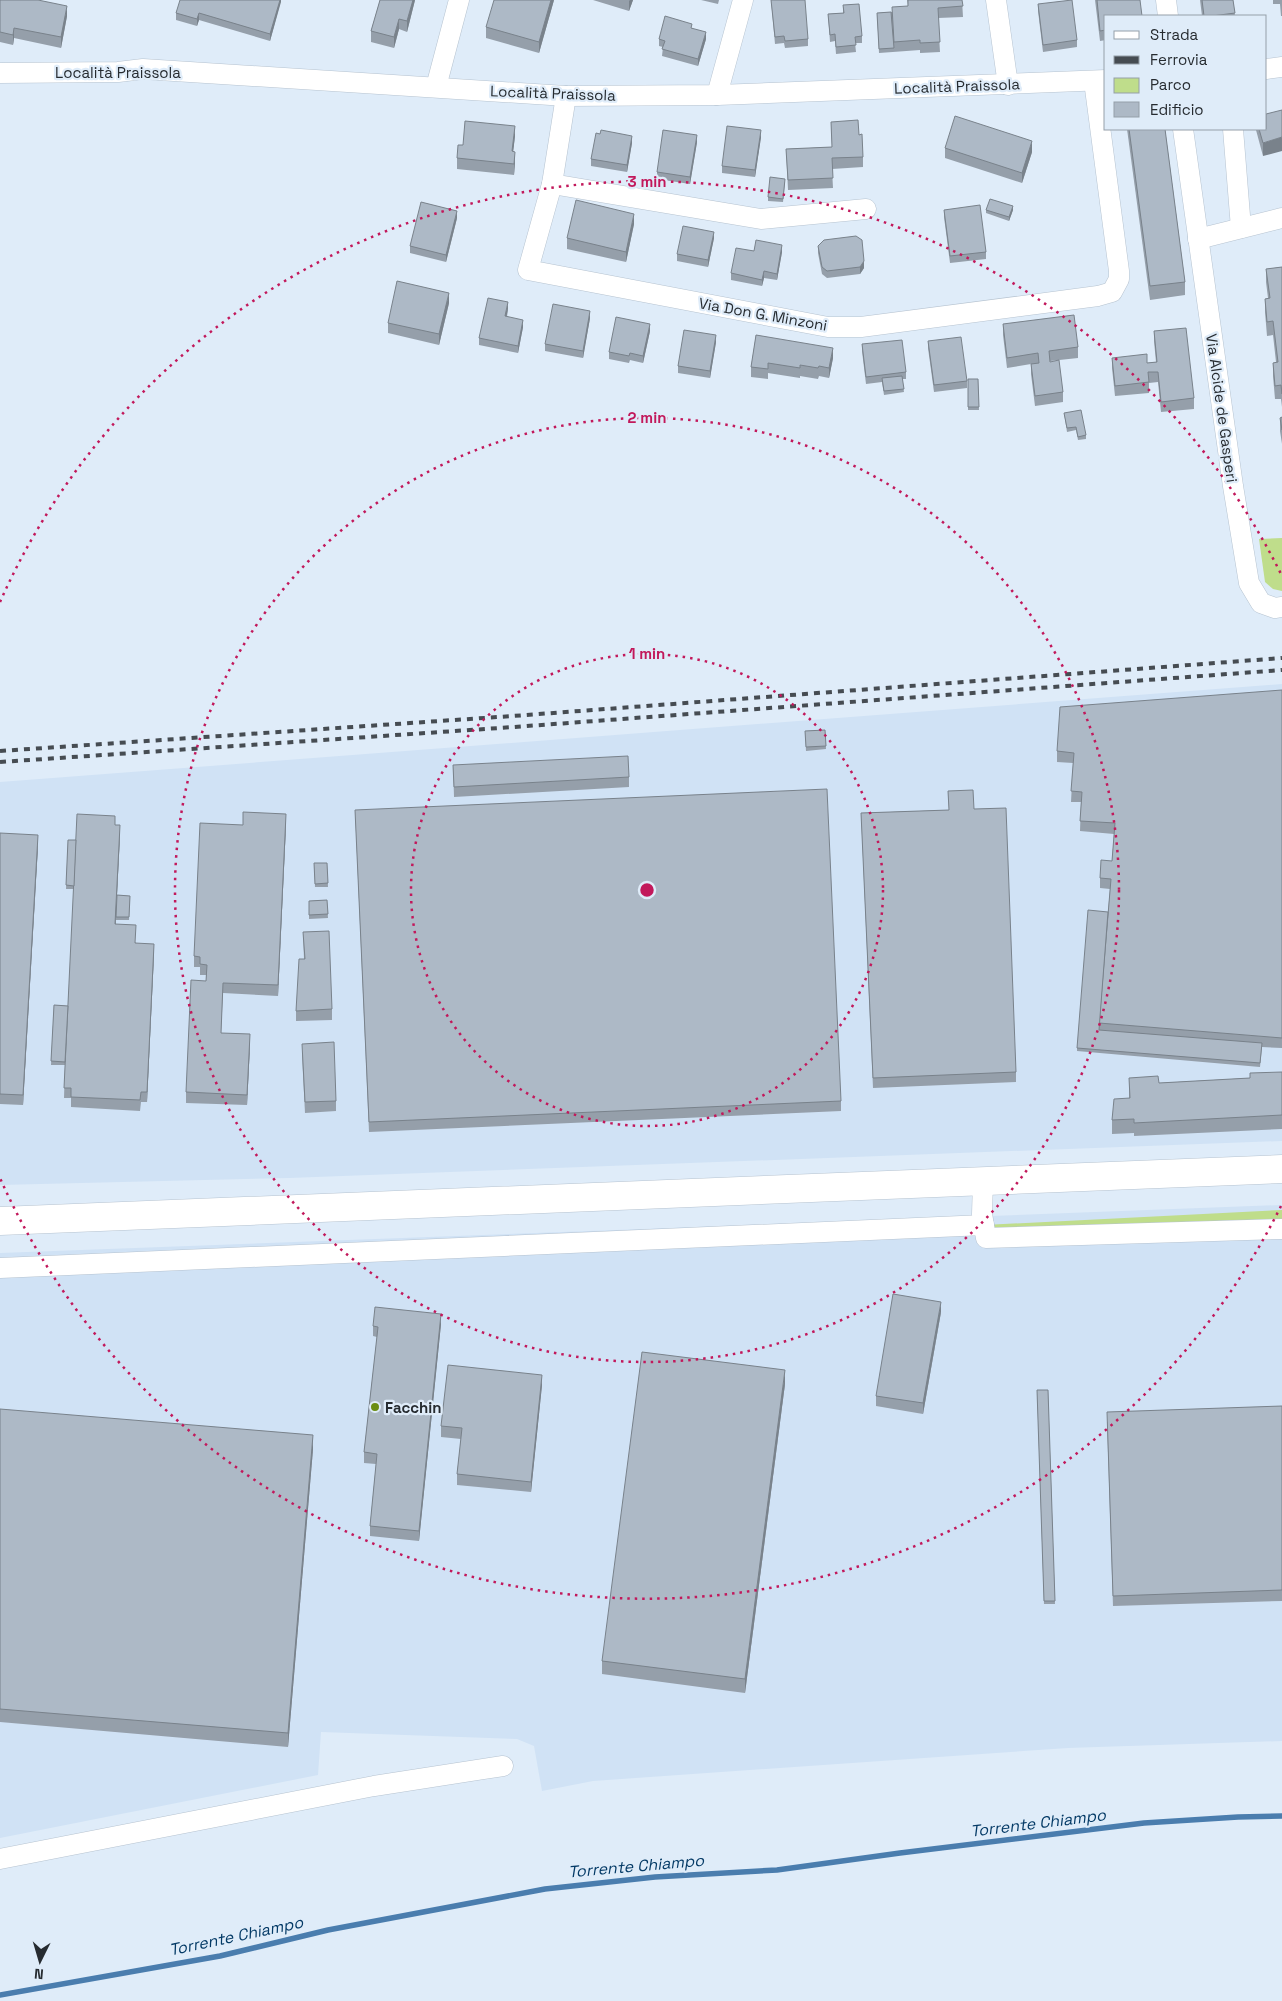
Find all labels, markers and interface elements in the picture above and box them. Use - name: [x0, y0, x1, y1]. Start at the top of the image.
- legend: [1104, 15, 1267, 130]
- text: Strada: [1150, 25, 1199, 44]
- text: Ferrovia: [1150, 50, 1208, 69]
- street label: Località Praissola: [55, 63, 181, 82]
- street label: Località Praissola: [894, 74, 1021, 98]
- text: Parco: [1150, 75, 1191, 94]
- street label: Località Praissola: [490, 81, 617, 105]
- text: Edificio: [1150, 100, 1204, 119]
- text: 3 min: [628, 172, 666, 191]
- street label: Via Don G. Minzoni: [697, 293, 829, 335]
- street label: Via Alcide de Gasperi: [1202, 332, 1242, 484]
- text: 2 min: [628, 408, 666, 427]
- text: 1 min: [629, 644, 665, 663]
- centre of rings: [638, 881, 656, 899]
- place label: Facchin: [385, 1398, 441, 1417]
- marker: Facchin: [369, 1401, 381, 1413]
- water label: Torrente Chiampo: [969, 1804, 1108, 1842]
- water label: Torrente Chiampo: [567, 1850, 706, 1882]
- water label: Torrente Chiampo: [167, 1911, 306, 1960]
- north arrow: [15, 1936, 65, 1986]
- text: N: [33, 1965, 44, 1983]

